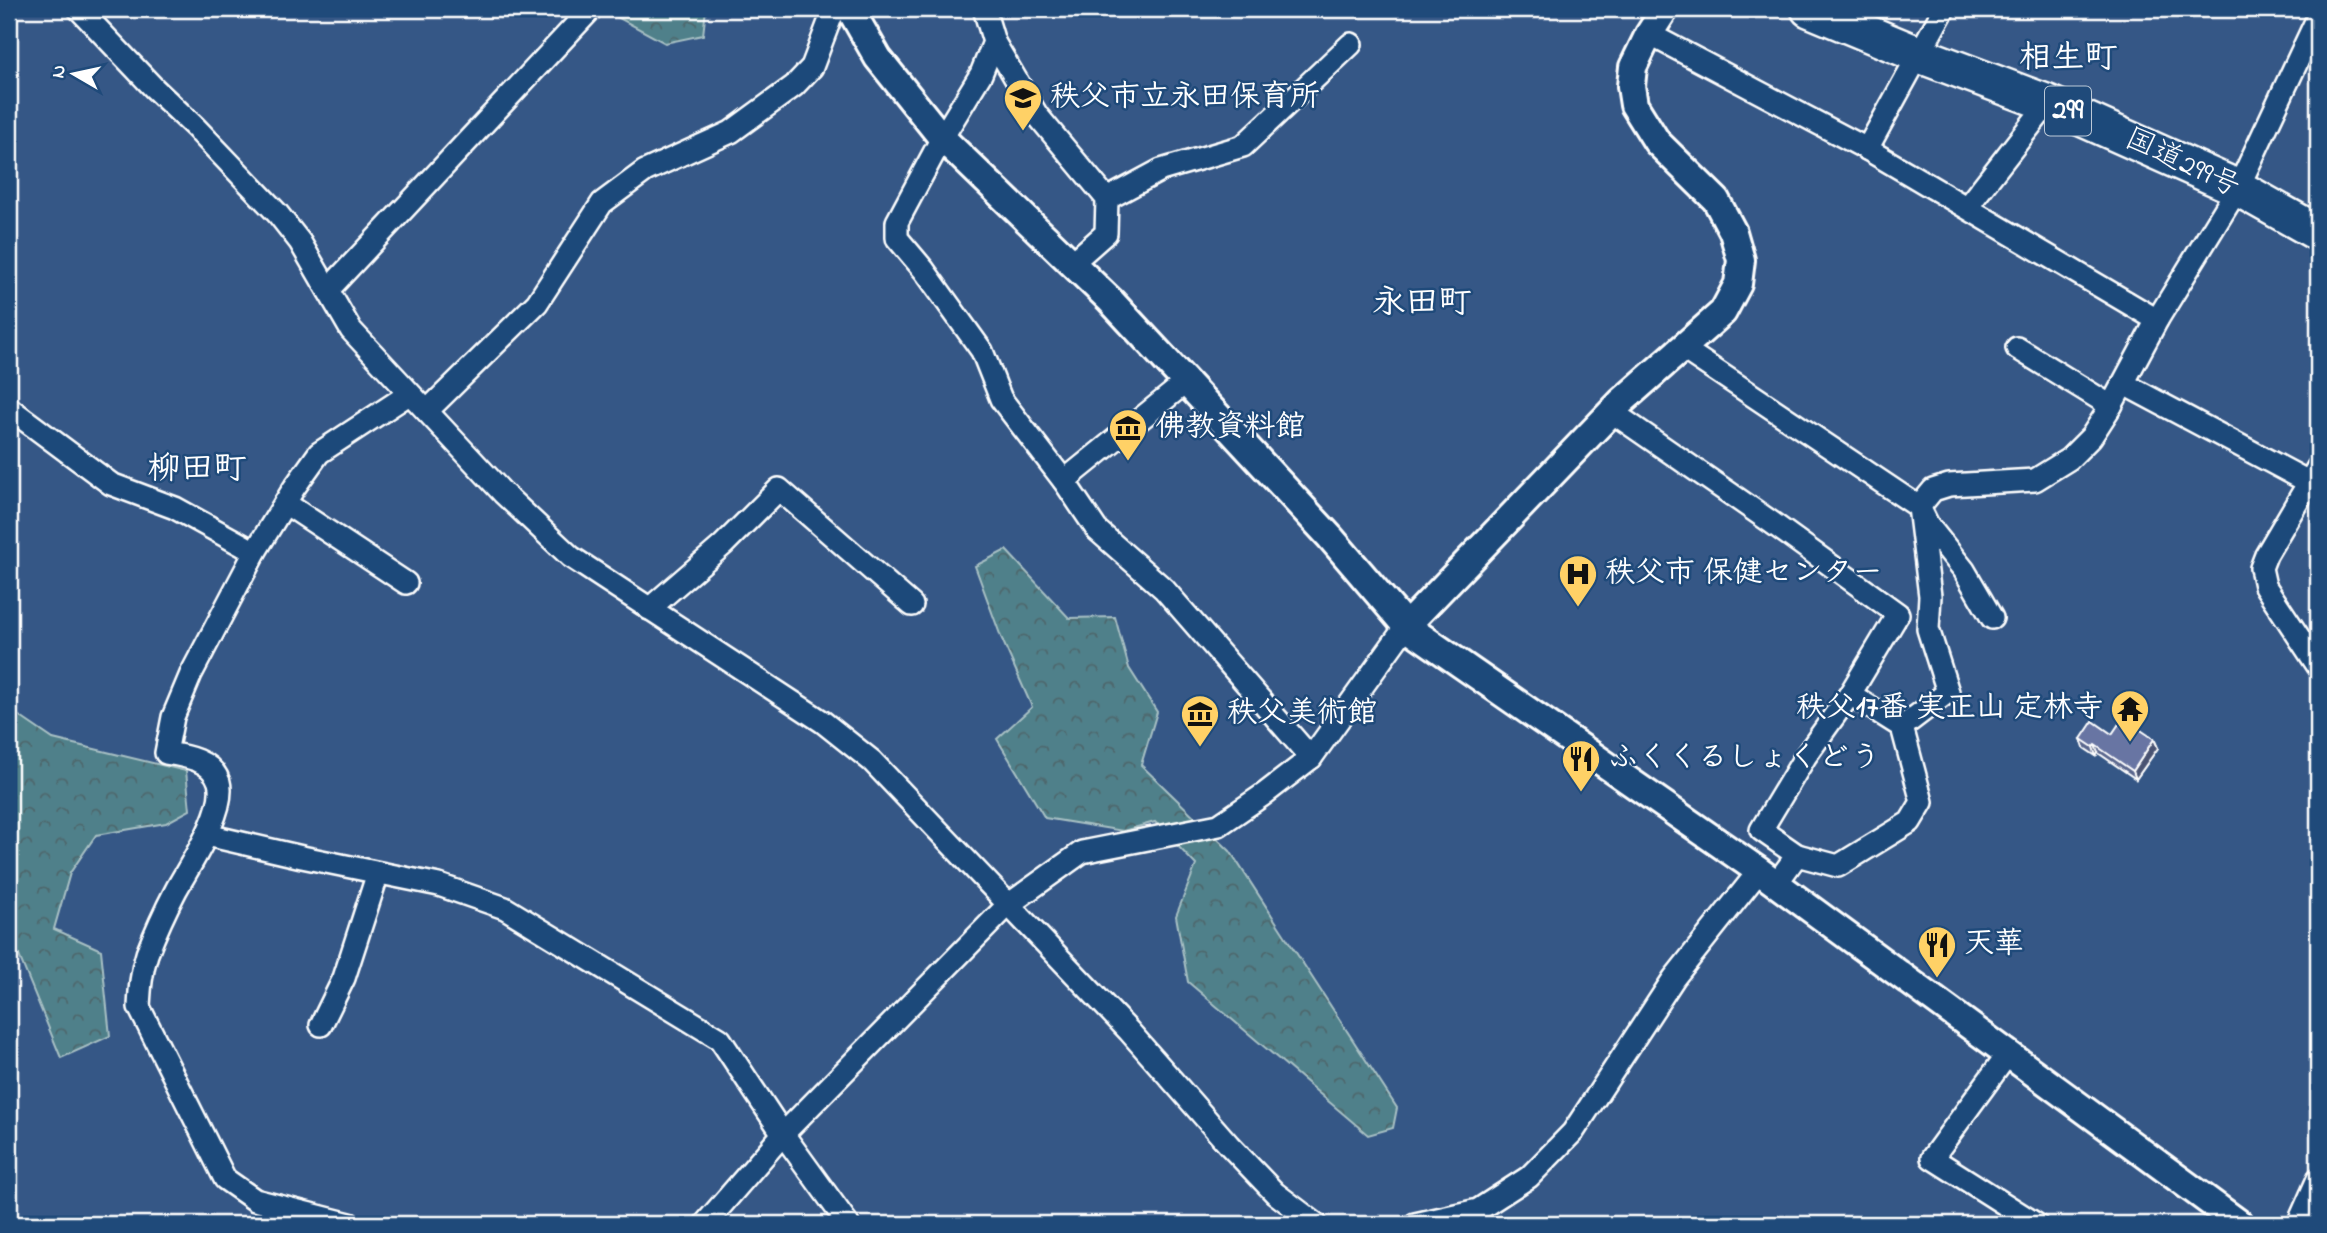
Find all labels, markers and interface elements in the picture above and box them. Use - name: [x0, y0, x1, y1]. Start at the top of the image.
- district label: 相生町: [2019, 35, 2118, 83]
- north arrow: [38, 38, 108, 108]
- text: N: [45, 63, 74, 80]
- place label: 秩父市立永田保育所: [1050, 76, 1320, 120]
- school or university icon: 秩父市立永田保育所: [1002, 77, 1044, 132]
- road number: 299: [2045, 86, 2091, 136]
- street label: 国道299号: [2117, 118, 2247, 210]
- district label: 永田町: [1373, 280, 1472, 328]
- place label: 佛教資料館: [1155, 406, 1305, 450]
- museum icon: 佛教資料館: [1107, 407, 1149, 462]
- district label: 柳田町: [148, 446, 247, 494]
- place label: 秩父市 保健センター: [1605, 552, 1883, 596]
- hospital icon: 秩父市 保健センター: [1557, 553, 1599, 608]
- place label: 秩父17番 実正山 定林寺: [1796, 687, 2103, 731]
- temple icon: 秩父17番 実正山 定林寺: [2109, 688, 2151, 743]
- place label: 秩父美術館: [1227, 692, 1377, 736]
- museum icon: 秩父美術館: [1179, 693, 1221, 748]
- place label: ふくくるしょくどう: [1608, 737, 1880, 781]
- restaurant icon: ふくくるしょくどう: [1560, 738, 1602, 793]
- place label: 天華: [1964, 923, 2024, 967]
- restaurant icon: 天華: [1916, 924, 1958, 979]

